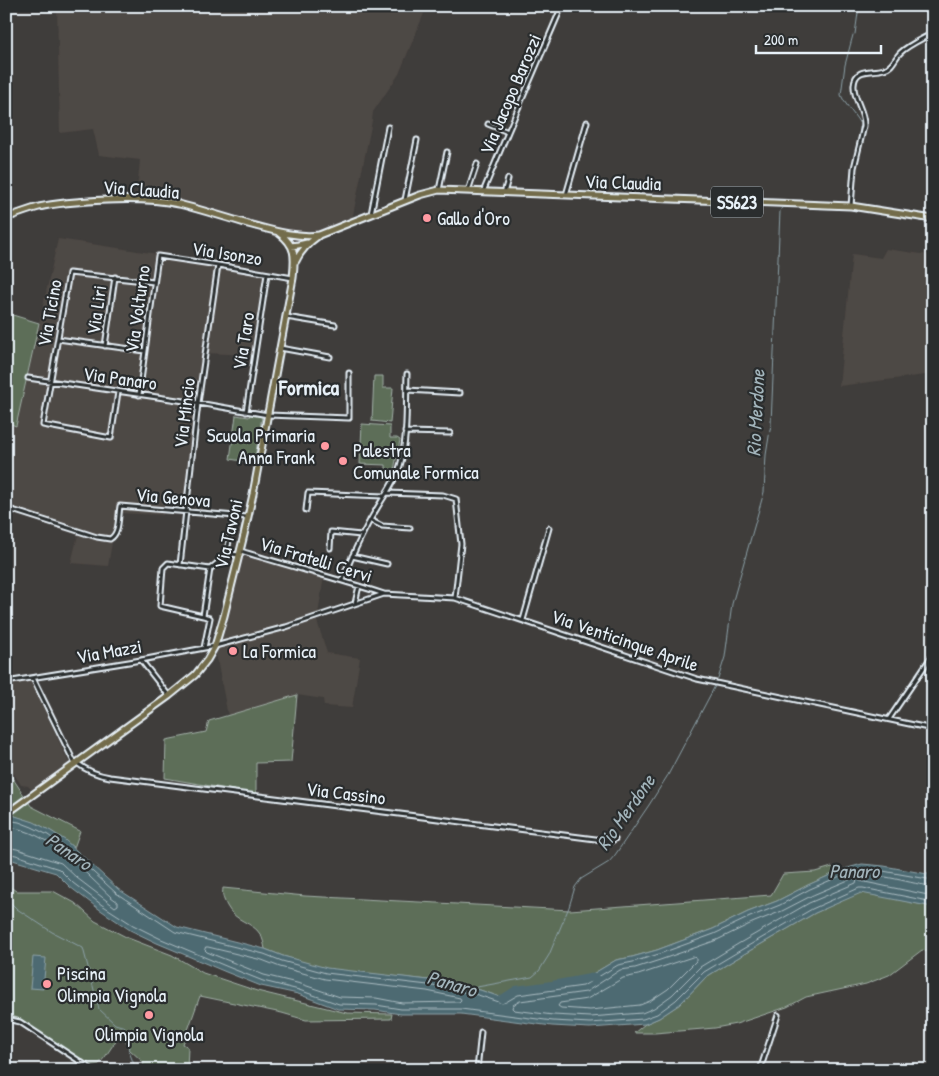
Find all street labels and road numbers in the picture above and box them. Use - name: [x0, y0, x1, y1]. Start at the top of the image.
- street label: Via Jacopo Barozzi: [473, 30, 547, 158]
- street label: Via Claudia: [584, 168, 662, 196]
- street label: Via Claudia: [102, 173, 181, 205]
- road number: SS623: [711, 186, 763, 218]
- street label: Via Isonzo: [190, 235, 264, 271]
- street label: Via Volturno: [118, 263, 156, 354]
- street label: Via Ticino: [30, 277, 68, 349]
- street label: Via Liri: [80, 284, 112, 336]
- street label: Via Taro: [226, 310, 260, 372]
- street label: Via Panaro: [81, 360, 159, 396]
- street label: Via Mincio: [167, 376, 201, 449]
- street label: Via Genova: [135, 481, 212, 513]
- street label: Via Tavoni: [207, 496, 249, 572]
- street label: Via Fratelli Cervi: [256, 530, 376, 588]
- street label: Via Venticinque Aprile: [548, 603, 703, 678]
- street label: Via Mazzi: [74, 632, 144, 670]
- street label: Via Cassino: [305, 775, 387, 811]

